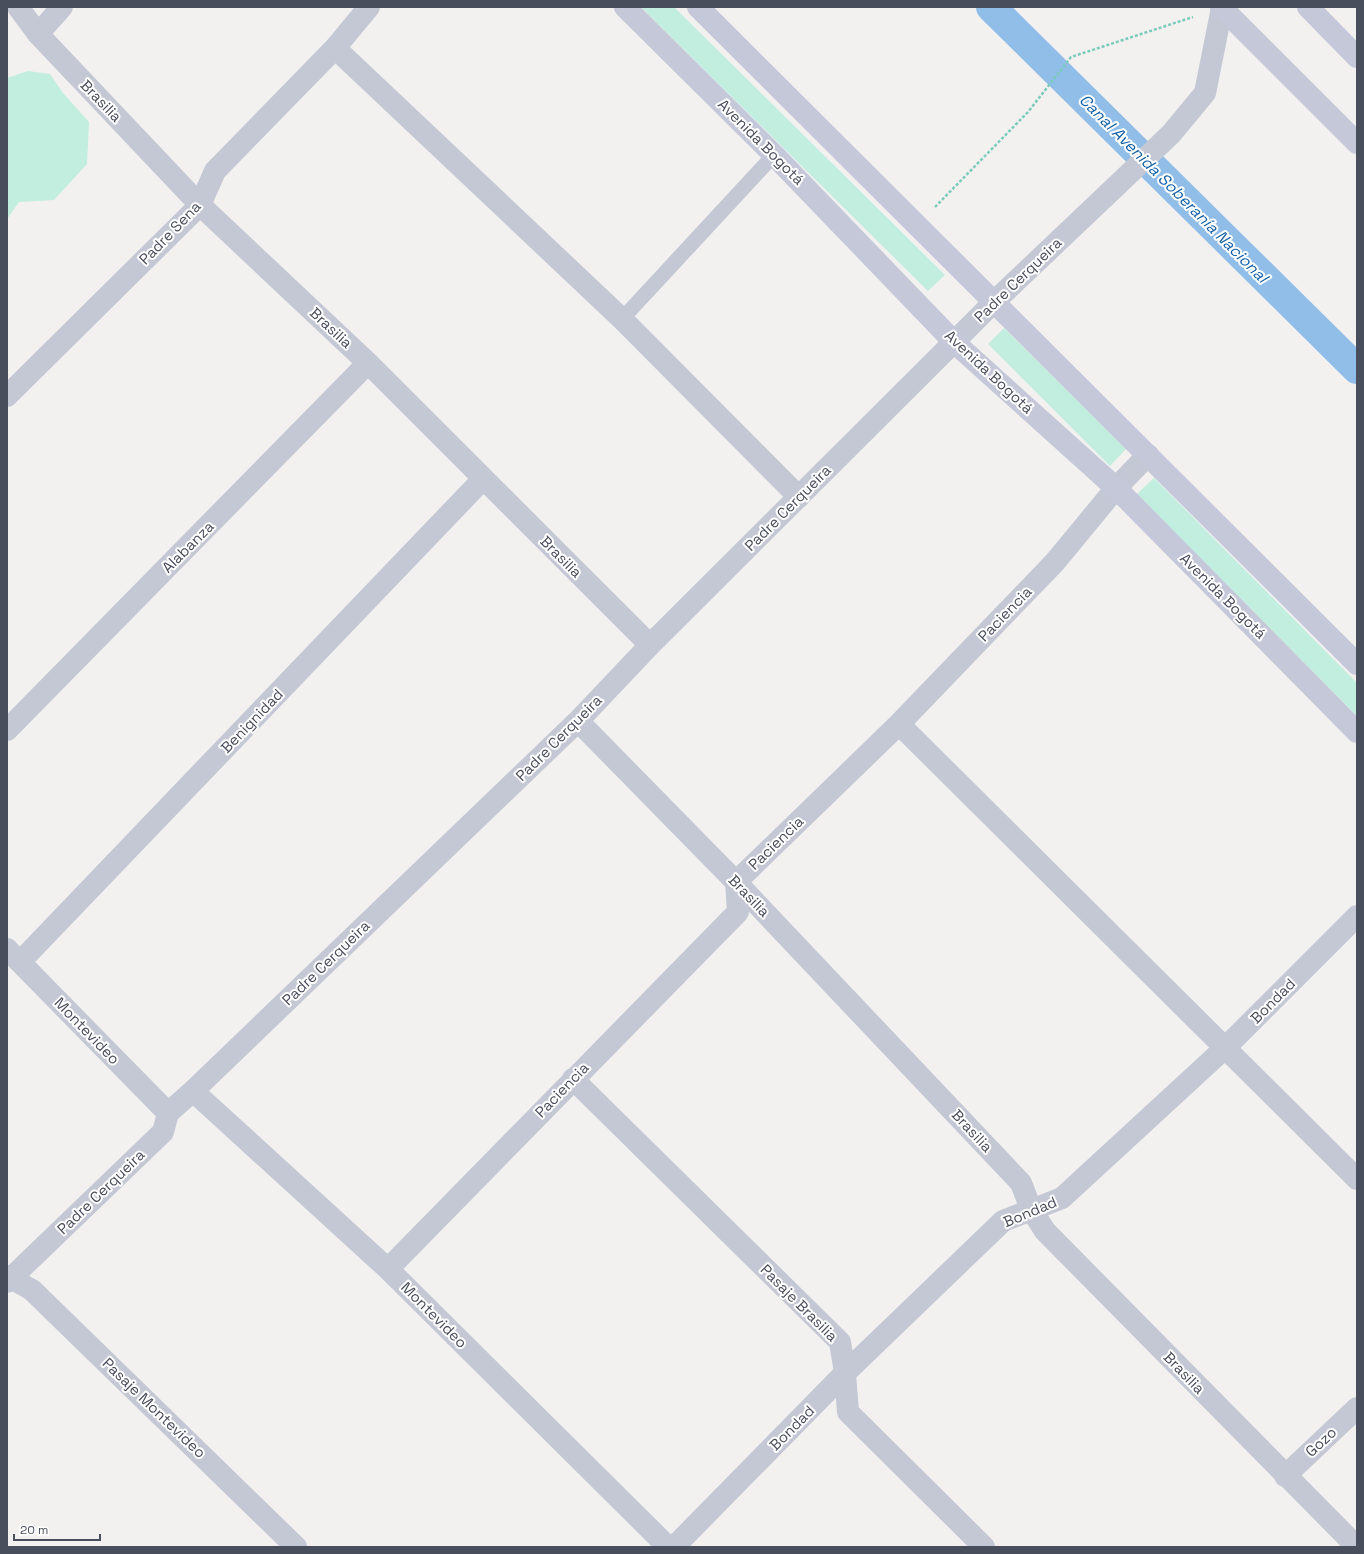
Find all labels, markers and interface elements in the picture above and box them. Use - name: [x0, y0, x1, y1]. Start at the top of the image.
- street label: Brasilia: [77, 76, 126, 126]
- water label: Canal Avenida Soberanía Nacional: [1075, 90, 1274, 289]
- street label: Avenida Bogotá: [714, 95, 809, 189]
- street label: Padre Sena: [135, 197, 205, 268]
- street label: Padre Cerqueira: [970, 233, 1066, 326]
- street label: Brasilia: [306, 303, 357, 352]
- street label: Avenida Bogotá: [941, 326, 1038, 418]
- street label: Padre Cerqueira: [740, 460, 835, 555]
- street label: Alabanza: [158, 516, 218, 577]
- street label: Brasilia: [536, 532, 587, 582]
- street label: Avenida Bogotá: [1176, 549, 1271, 643]
- street label: Paciencia: [974, 582, 1036, 645]
- street label: Benignidad: [216, 685, 287, 757]
- street label: Padre Cerqueira: [511, 690, 606, 785]
- street label: Paciencia: [744, 811, 807, 874]
- street label: Brasilia: [725, 871, 774, 921]
- street label: Padre Cerqueira: [278, 916, 374, 1009]
- street label: Bondad: [1246, 974, 1299, 1027]
- street label: Montevideo: [51, 993, 124, 1068]
- street label: Paciencia: [531, 1058, 593, 1121]
- street label: Brasilia: [948, 1105, 997, 1156]
- street label: Padre Cerqueira: [53, 1145, 149, 1238]
- street label: Bondad: [1000, 1192, 1059, 1231]
- street label: Pasaje Brasilia: [757, 1260, 842, 1346]
- street label: Montevideo: [397, 1278, 471, 1352]
- street label: Brasilia: [1160, 1348, 1209, 1398]
- street label: Pasaje Montevideo: [99, 1353, 210, 1462]
- street label: Bondad: [765, 1401, 818, 1454]
- street label: Gozo: [1301, 1423, 1340, 1461]
- scale bar: [14, 1516, 100, 1542]
- text: 20 m: [20, 1522, 48, 1538]

